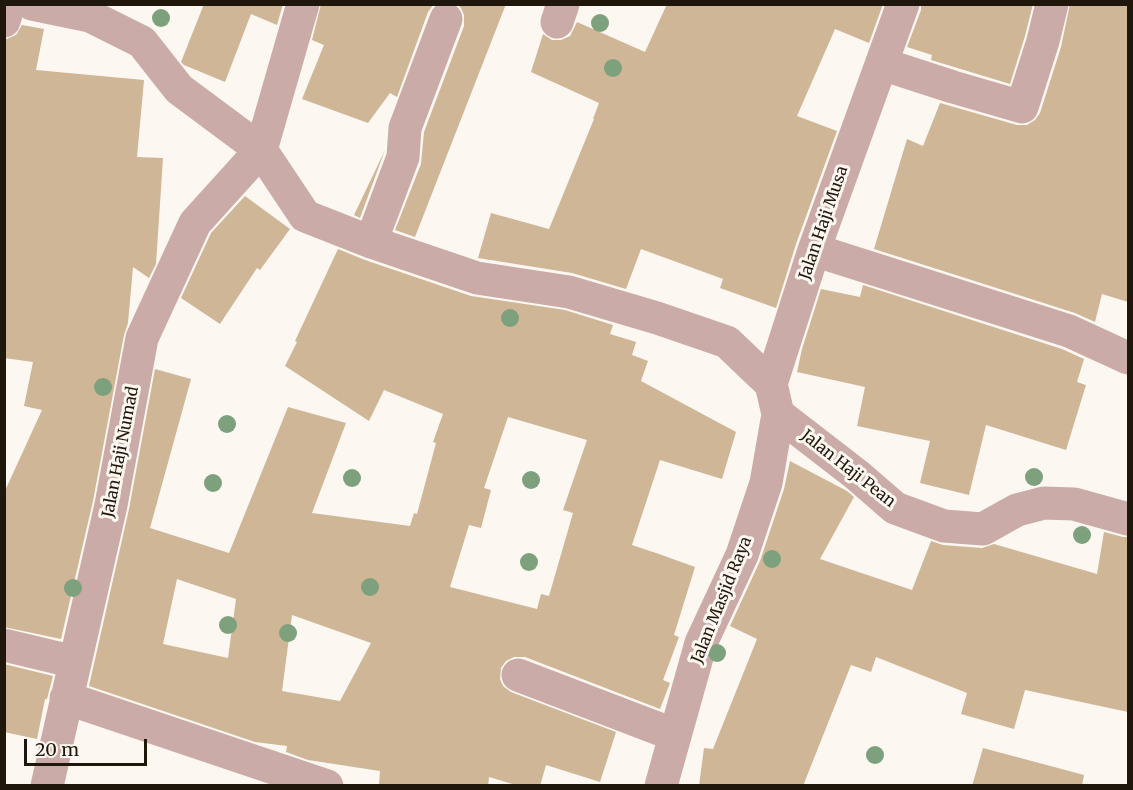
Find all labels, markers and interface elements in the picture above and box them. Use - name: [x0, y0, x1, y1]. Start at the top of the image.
- street label: Jalan Haji Musa: [796, 164, 852, 282]
- street label: Jalan Haji Numad: [99, 385, 143, 519]
- street label: Jalan Haji Pean: [797, 426, 899, 512]
- street label: Jalan Masjid Raya: [688, 534, 756, 666]
- scale bar: [27, 727, 150, 765]
- text: 20 m: [35, 738, 79, 761]

